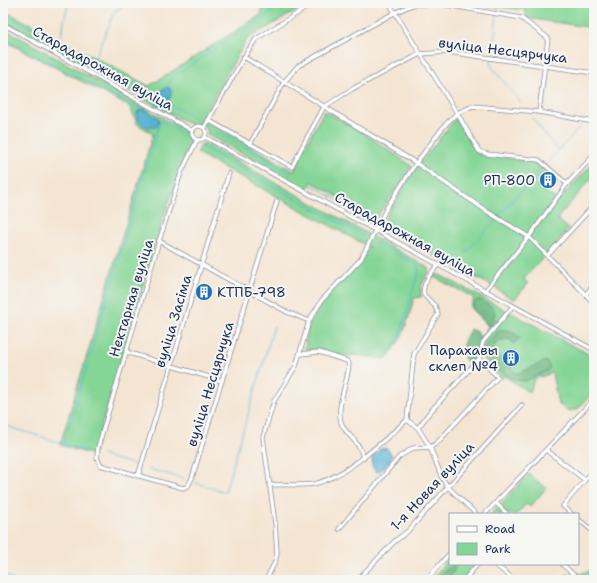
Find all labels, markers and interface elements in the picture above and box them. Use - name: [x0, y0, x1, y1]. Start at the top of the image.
- street label: Старадарожная вуліца: [30, 22, 177, 114]
- street label: вуліца Несцярчука: [438, 33, 569, 67]
- building icon: РП-800: [538, 170, 558, 190]
- place label: РП-800: [483, 171, 535, 189]
- street label: Старадарожная вуліца: [332, 188, 479, 280]
- street label: Нектарная вуліца: [105, 237, 158, 359]
- street label: вуліца Засіма: [150, 272, 196, 370]
- building icon: КТПБ-798: [194, 282, 214, 302]
- place label: КТПБ-798: [217, 283, 286, 301]
- street label: вуліца Несцярчука: [182, 319, 238, 449]
- place label: Парахавы склеп №4: [429, 341, 498, 375]
- building icon: Парахавы склеп №4: [501, 348, 521, 368]
- street label: 1-я Новая вуліца: [386, 438, 478, 534]
- legend: [449, 513, 579, 565]
- text: Road: [485, 521, 516, 537]
- text: Park: [485, 541, 511, 557]

